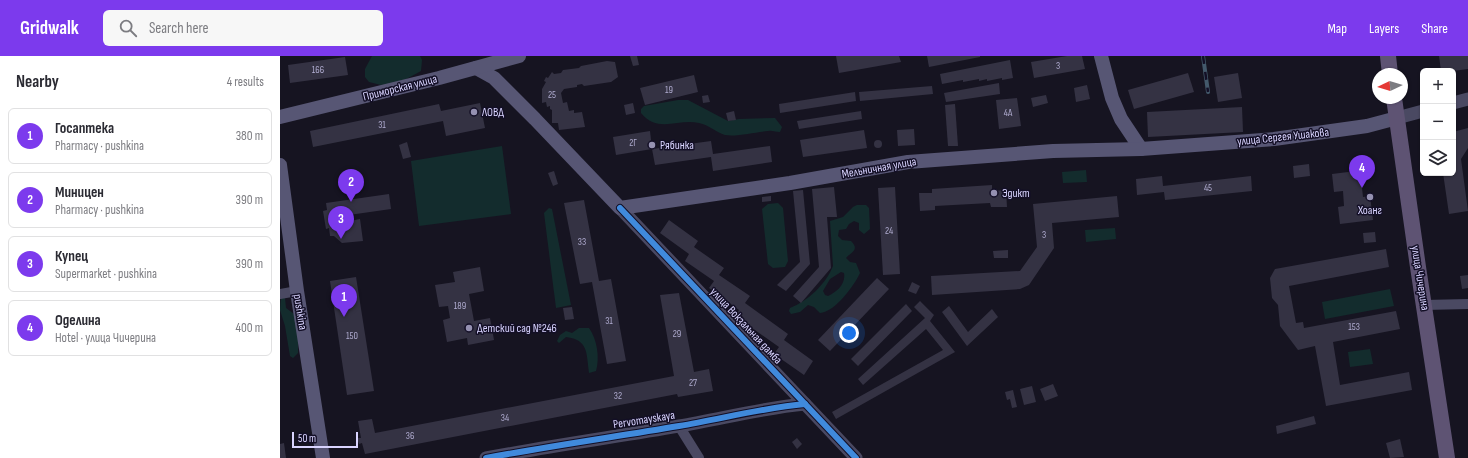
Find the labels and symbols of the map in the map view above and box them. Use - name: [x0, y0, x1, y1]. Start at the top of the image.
- house number: 3: [1056, 60, 1060, 72]
- house number: 166: [312, 64, 324, 76]
- north arrow: [1372, 68, 1408, 104]
- street label: Приморская улица: [361, 71, 439, 104]
- house number: 19: [665, 84, 673, 96]
- house number: 25: [548, 89, 556, 101]
- place label: ЛОВД: [481, 105, 504, 120]
- marker: ЛОВД: [469, 107, 479, 117]
- house number: 4А: [1004, 107, 1013, 119]
- house number: 31: [378, 119, 386, 131]
- street label: улица Сергея Ушакова: [1236, 125, 1330, 149]
- house number: 2Г: [629, 137, 637, 149]
- place label: Рябинка: [660, 138, 694, 153]
- marker: Рябинка: [647, 140, 657, 150]
- street label: Мельничная улица: [841, 154, 918, 182]
- pin: 4: [1349, 155, 1375, 188]
- pin: 2: [338, 169, 364, 202]
- house number: 45: [1204, 182, 1212, 194]
- place label: Эдикт: [1002, 186, 1030, 201]
- marker: Эдикт: [989, 188, 999, 198]
- marker: Хоанг: [1365, 192, 1375, 202]
- place label: Хоанг: [1357, 203, 1382, 218]
- pin: 3: [328, 206, 354, 239]
- house number: 24: [885, 225, 893, 237]
- house number: 3: [1042, 229, 1046, 241]
- house number: 33: [578, 236, 586, 248]
- street label: улица Чичерина: [1407, 245, 1433, 312]
- pin: 1: [331, 284, 357, 317]
- street label: улица Вокзальная дамба: [707, 285, 786, 368]
- street label: pushkina: [290, 293, 310, 331]
- house number: 189: [454, 300, 466, 312]
- house number: 31: [605, 315, 613, 327]
- place label: Детский сад №246: [477, 321, 557, 336]
- house number: 153: [1348, 321, 1360, 333]
- marker: Детский сад №246: [464, 323, 474, 333]
- your location: [839, 323, 859, 343]
- house number: 29: [673, 328, 681, 340]
- house number: 150: [346, 330, 358, 342]
- house number: 27: [689, 377, 697, 389]
- house number: 32: [614, 390, 622, 402]
- street label: Pervomayskaya: [612, 408, 676, 432]
- house number: 34: [501, 412, 509, 424]
- scale bar: [292, 430, 358, 449]
- house number: 36: [406, 430, 414, 442]

